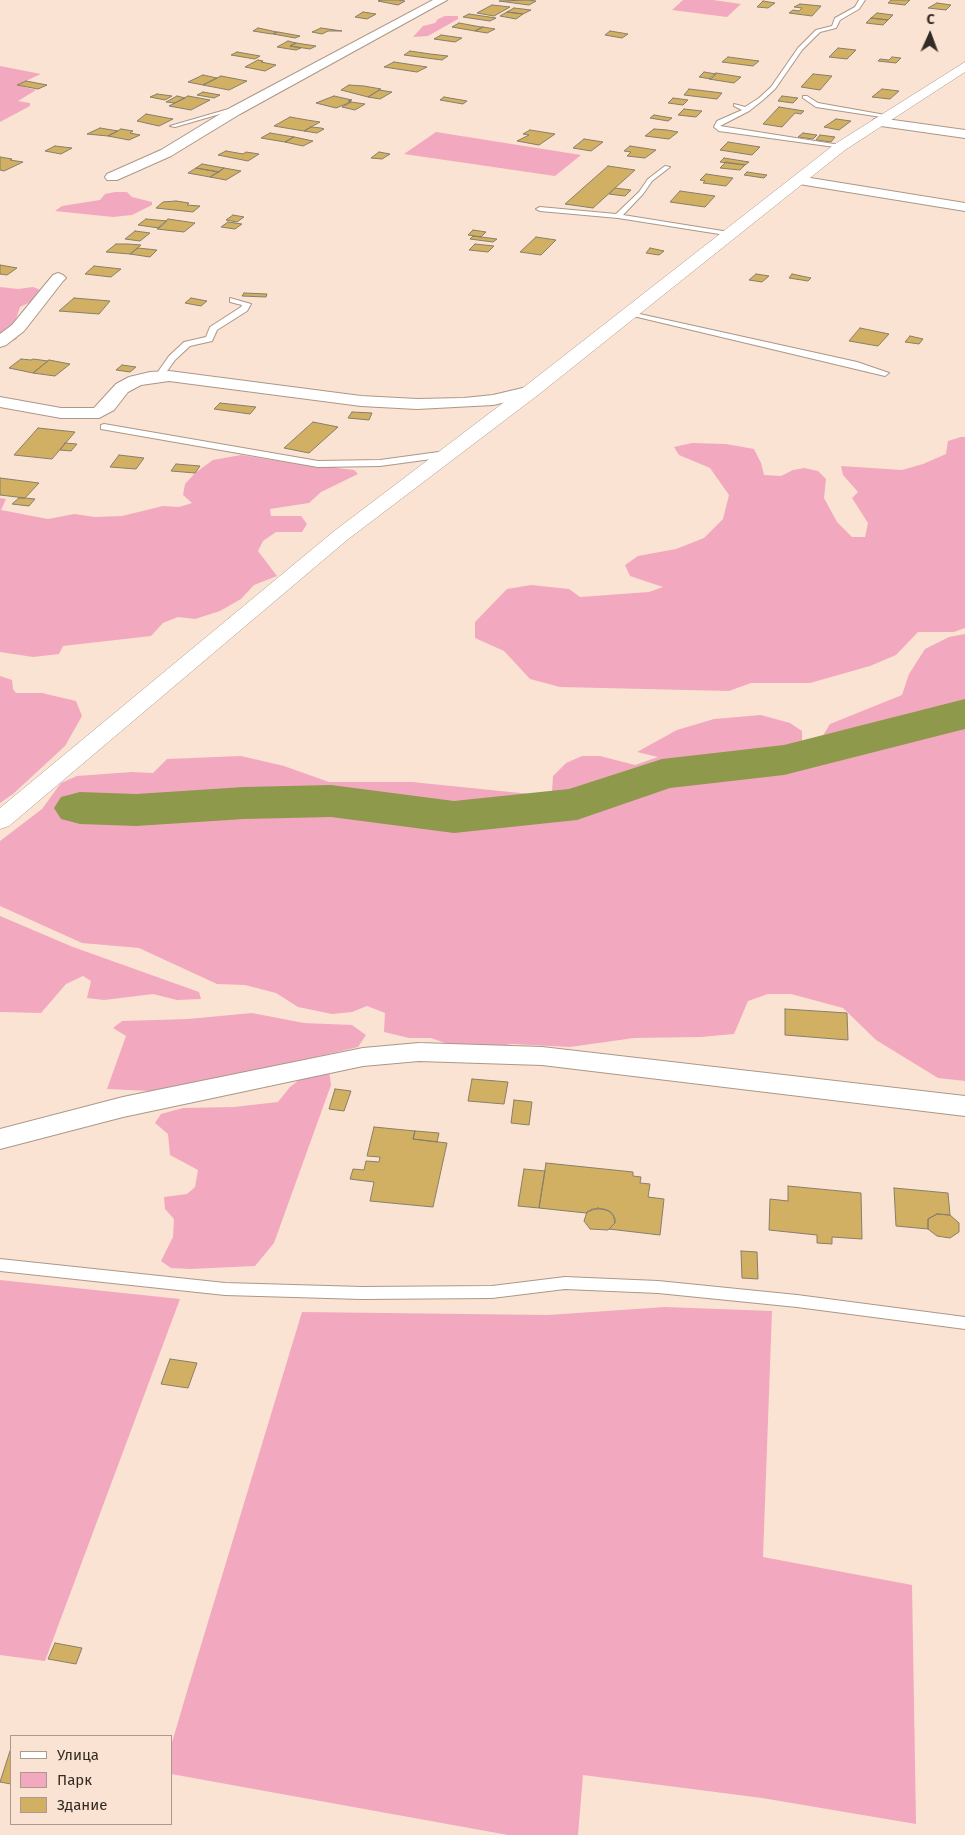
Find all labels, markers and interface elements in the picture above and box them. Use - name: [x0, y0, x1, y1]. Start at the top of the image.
- north arrow: [905, 10, 955, 60]
- text: С: [926, 11, 935, 28]
- legend: [10, 1735, 172, 1825]
- text: Улица: [57, 1746, 99, 1764]
- text: Парк: [57, 1771, 92, 1789]
- text: Здание: [57, 1796, 107, 1814]

